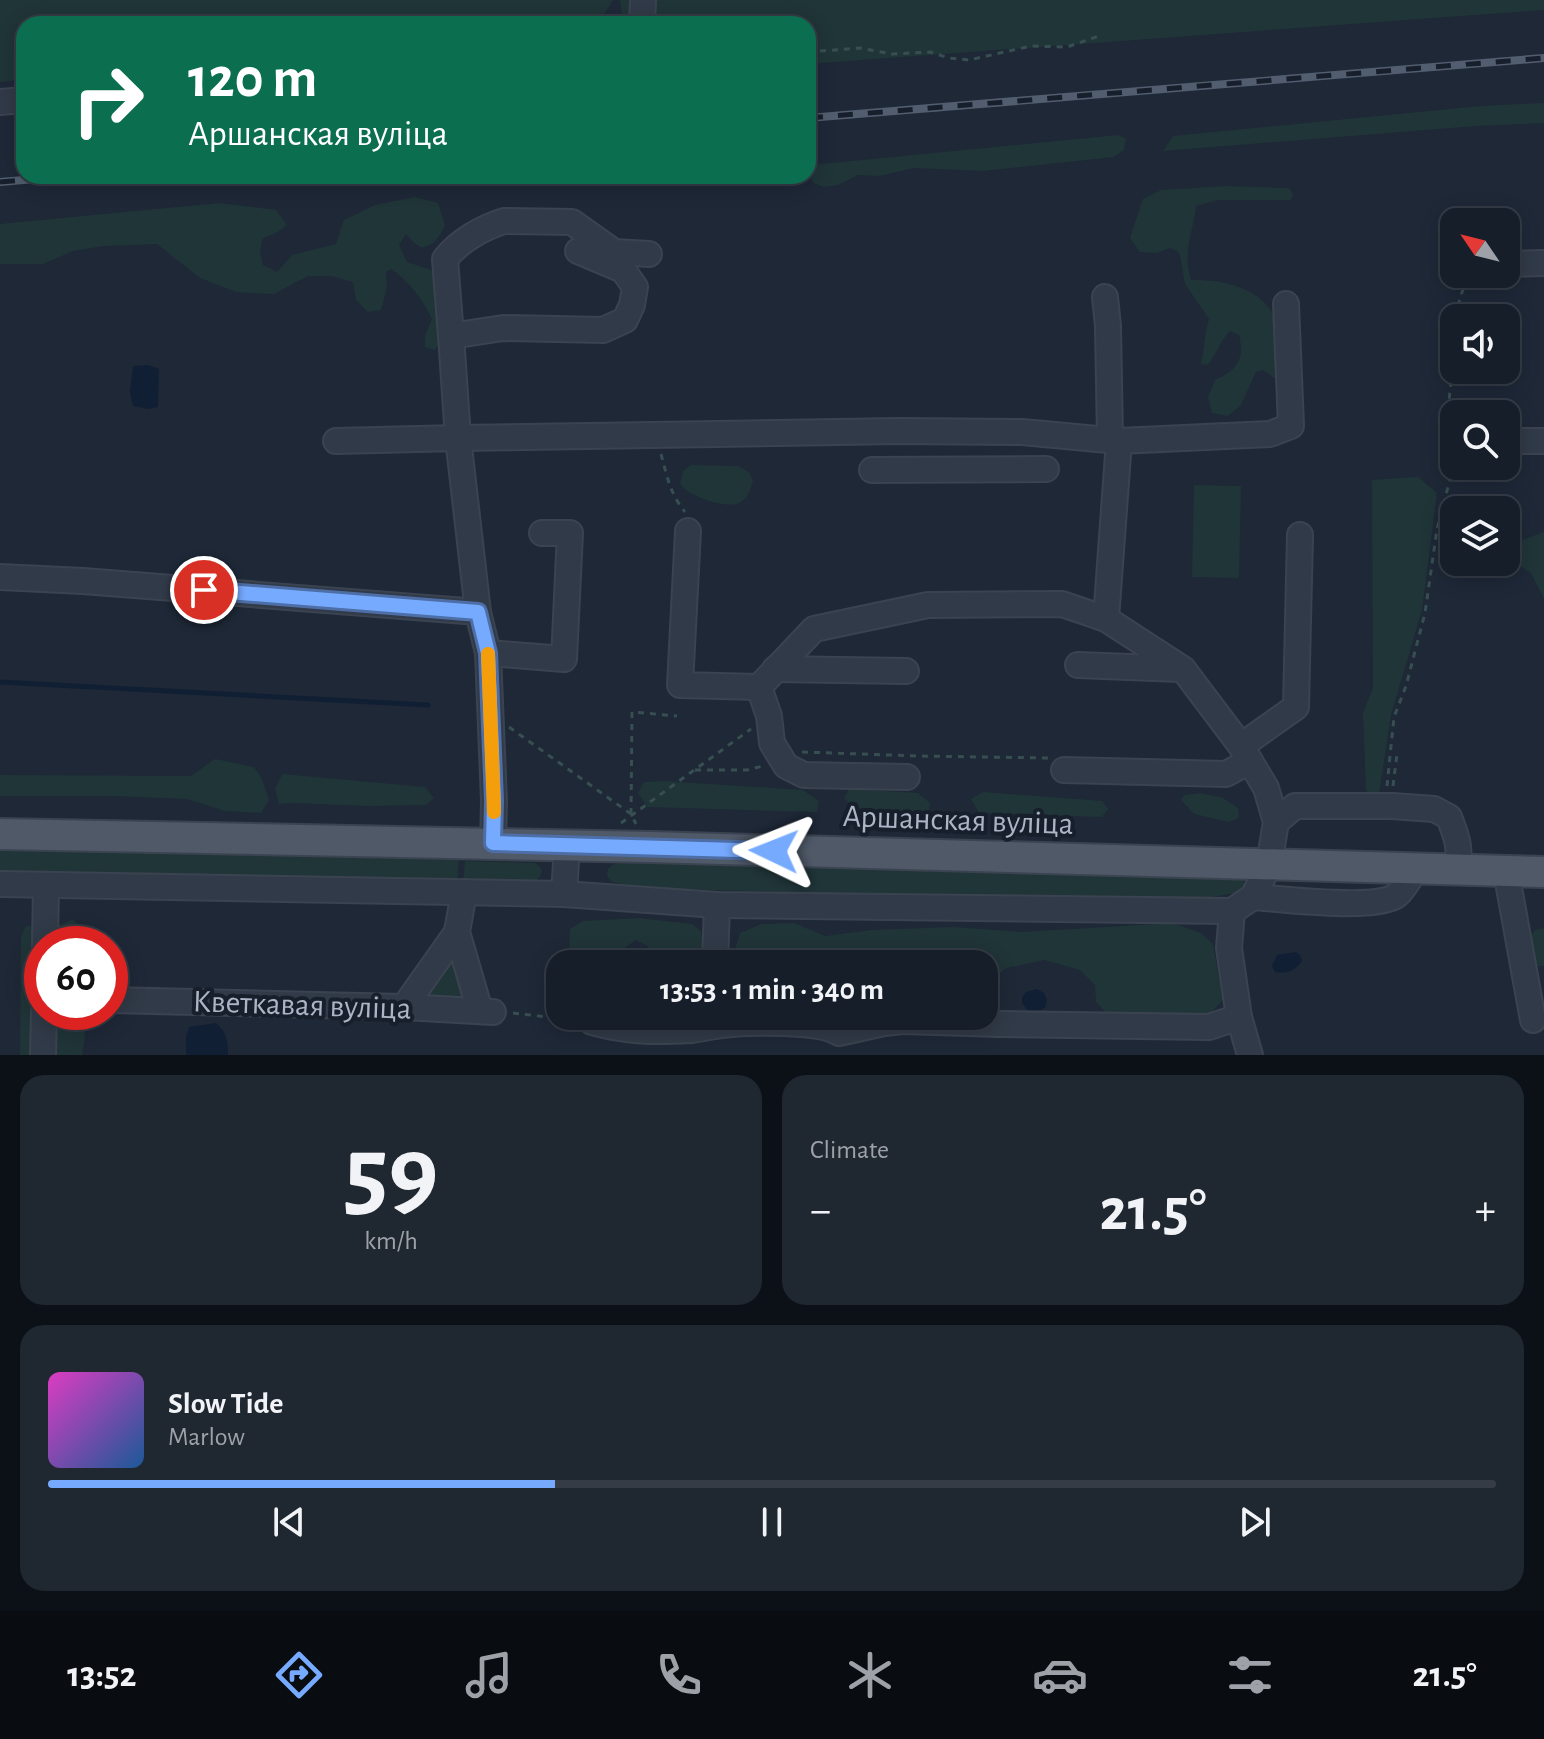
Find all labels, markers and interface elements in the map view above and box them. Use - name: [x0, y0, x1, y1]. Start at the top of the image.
- icon: right: [56, 48, 160, 152]
- text: 120 m: [188, 51, 317, 107]
- text: Аршанская вуліца: [188, 116, 448, 152]
- north arrow: [1440, 208, 1520, 288]
- map controls: [1440, 208, 1520, 576]
- button: sound: [1440, 304, 1520, 384]
- button: search: [1440, 400, 1520, 480]
- button: layers: [1440, 496, 1520, 576]
- pin: [170, 556, 238, 624]
- icon: arrive: [182, 568, 226, 612]
- street label: Аршанская вуліца: [842, 800, 1074, 840]
- position arrow: [732, 809, 816, 893]
- speed limit sign: 60: [24, 926, 128, 1030]
- text: 13:53 · 1 min · 340 m: [660, 975, 884, 1005]
- street label: Кветкавая вуліца: [192, 985, 412, 1025]
- text: 59: [343, 1122, 439, 1226]
- text: Climate: [810, 1137, 889, 1163]
- text: 21.5°: [1099, 1181, 1207, 1241]
- text: −: [810, 1189, 831, 1233]
- text: +: [1475, 1189, 1496, 1233]
- text: km/h: [364, 1228, 418, 1254]
- text: Slow Tide: [168, 1389, 283, 1419]
- text: Marlow: [168, 1424, 245, 1450]
- icon: previous: [267, 1500, 311, 1544]
- icon: pause: [750, 1500, 794, 1544]
- icon: next: [1233, 1500, 1277, 1544]
- icon: directions: [271, 1647, 327, 1703]
- icon: music: [461, 1647, 517, 1703]
- icon: phone: [651, 1647, 707, 1703]
- icon: climate: [842, 1647, 898, 1703]
- icon: car: [1032, 1647, 1088, 1703]
- icon: filters: [1222, 1647, 1278, 1703]
- text: 13:52: [67, 1657, 136, 1693]
- text: 21.5°: [1413, 1657, 1477, 1693]

